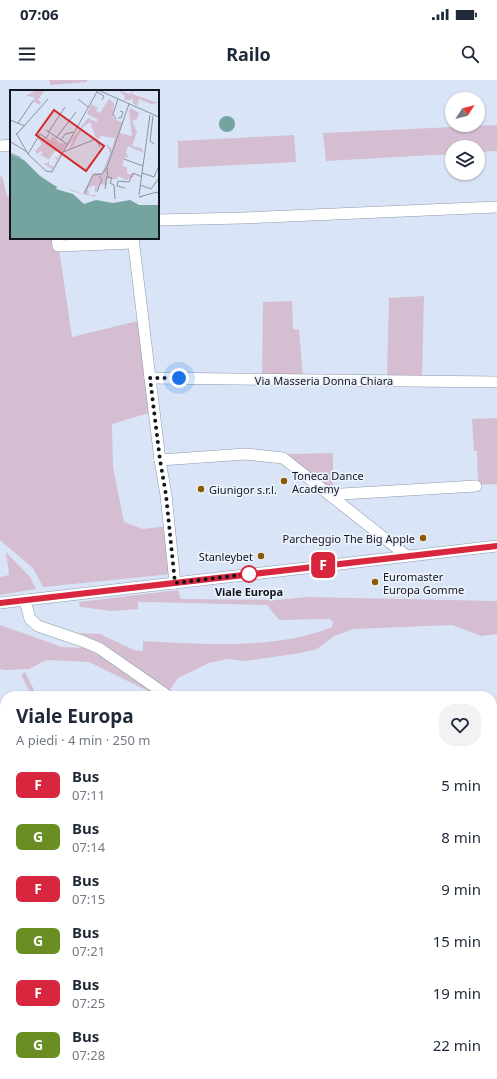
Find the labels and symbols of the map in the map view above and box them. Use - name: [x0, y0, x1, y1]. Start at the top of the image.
- inset map: [10, 90, 159, 239]
- north arrow: [445, 92, 485, 132]
- your location: [169, 368, 189, 388]
- street label: Via Masseria Donna Chiara: [255, 373, 393, 388]
- place label: Toneca Dance Academy: [292, 468, 364, 496]
- marker: Toneca Dance Academy: [279, 476, 289, 486]
- place label: Giunigor s.r.l.: [209, 482, 277, 497]
- marker: Giunigor s.r.l.: [196, 484, 206, 494]
- place label: Parcheggio The Big Apple: [282, 531, 415, 546]
- marker: Parcheggio The Big Apple: [418, 533, 428, 543]
- place label: Stanleybet: [199, 549, 253, 564]
- marker: Stanleybet: [256, 551, 266, 561]
- line badge: F: [310, 552, 336, 578]
- marker: Viale Europa: [240, 565, 258, 583]
- place label: Euromaster Europa Gomme: [383, 569, 464, 597]
- marker: Euromaster Europa Gomme: [370, 577, 380, 587]
- place label: Viale Europa: [215, 584, 283, 599]

